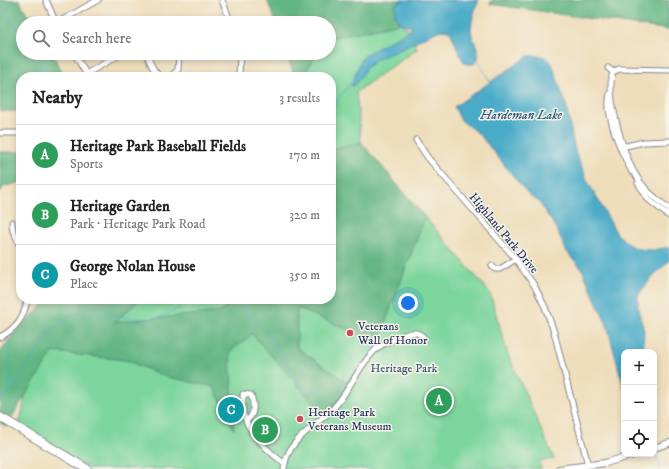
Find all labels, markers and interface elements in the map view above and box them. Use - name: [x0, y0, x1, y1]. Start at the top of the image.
- search box: [16, 16, 336, 60]
- icon: search: [30, 27, 52, 49]
- text: Search here: [62, 29, 131, 48]
- text: Nearby: [32, 87, 82, 109]
- text: 3 results: [279, 90, 320, 106]
- water label: Hardeman Lake: [479, 107, 563, 123]
- text: Heritage Park Baseball Fields: [70, 137, 246, 156]
- text: A: [41, 147, 49, 163]
- text: 170 m: [289, 147, 320, 163]
- text: Sports: [70, 156, 103, 172]
- street label: Highland Park Drive: [466, 190, 542, 277]
- text: Heritage Garden: [70, 197, 170, 216]
- text: B: [41, 207, 49, 223]
- text: 320 m: [289, 207, 320, 223]
- text: Park · Heritage Park Road: [70, 216, 205, 232]
- text: George Nolan House: [70, 257, 196, 276]
- text: C: [41, 267, 49, 283]
- text: 350 m: [289, 267, 320, 283]
- text: Place: [70, 276, 98, 292]
- your location: [398, 293, 418, 313]
- place label: Veterans Wall of Honor: [357, 319, 428, 348]
- marker: Veterans Wall of Honor: [345, 328, 355, 338]
- map controls: [621, 349, 657, 457]
- button: +: [621, 349, 657, 385]
- park label: Heritage Park: [370, 361, 438, 376]
- button: −: [621, 385, 657, 421]
- pin: A: [426, 386, 452, 416]
- pin: C: [218, 395, 244, 425]
- place label: Heritage Park Veterans Museum: [307, 405, 392, 434]
- marker: Heritage Park Veterans Museum: [295, 414, 305, 424]
- pin: B: [252, 415, 278, 445]
- button: locate: [621, 421, 657, 457]

